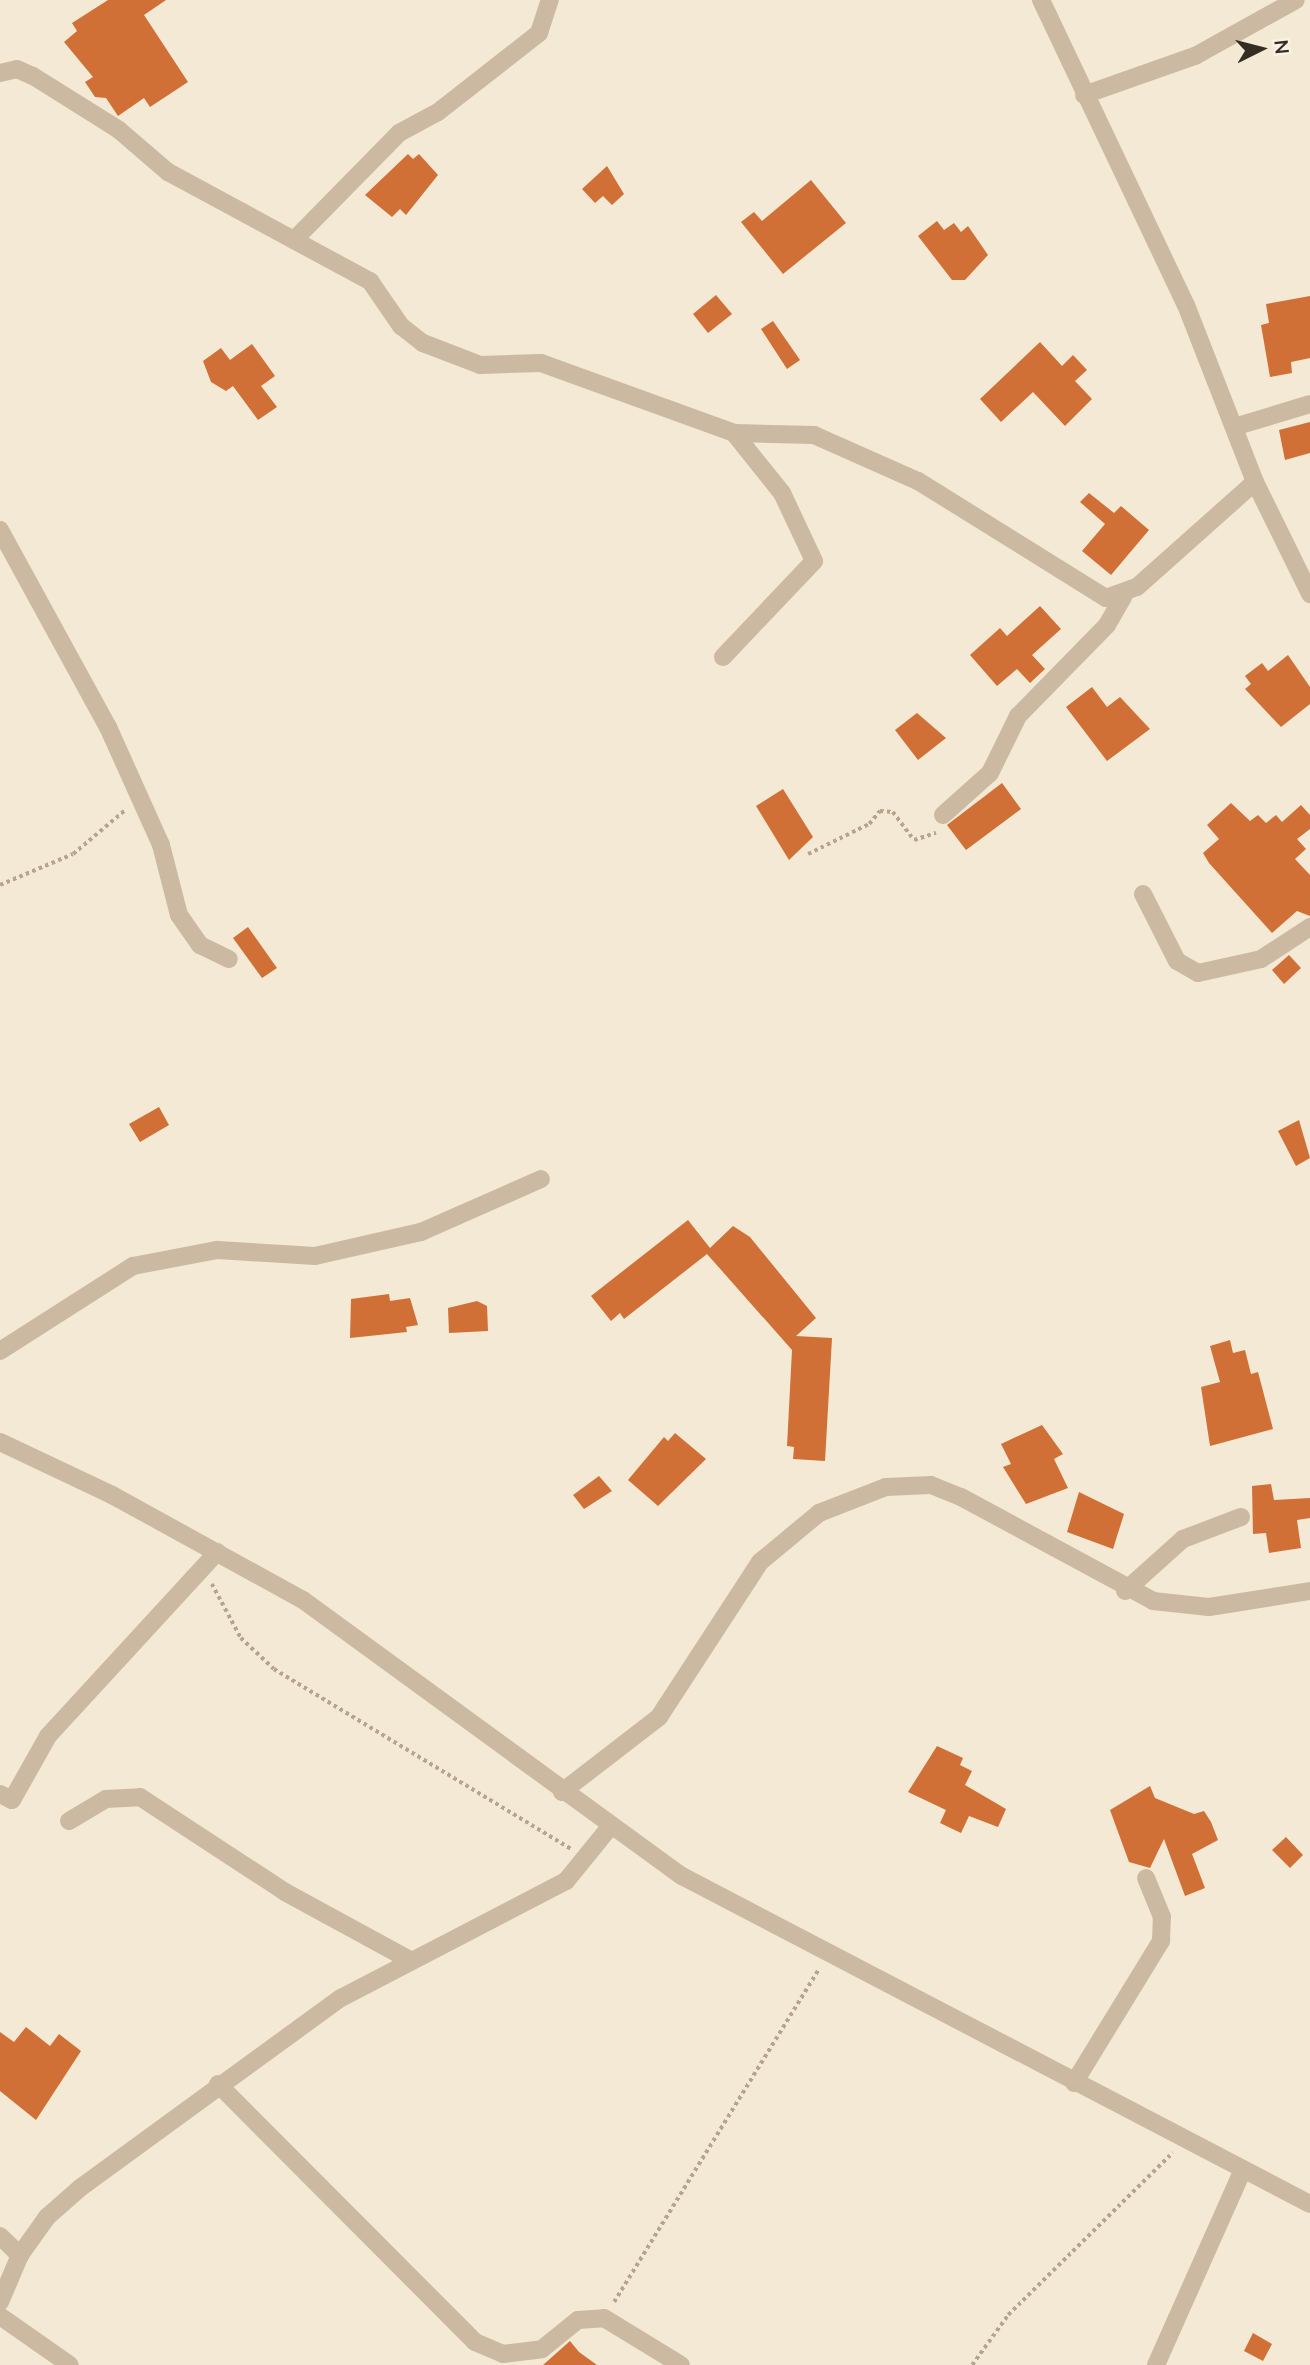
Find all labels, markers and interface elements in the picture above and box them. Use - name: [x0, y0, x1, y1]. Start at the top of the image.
- north arrow: [1226, 14, 1296, 84]
- text: N: [1269, 38, 1295, 55]

